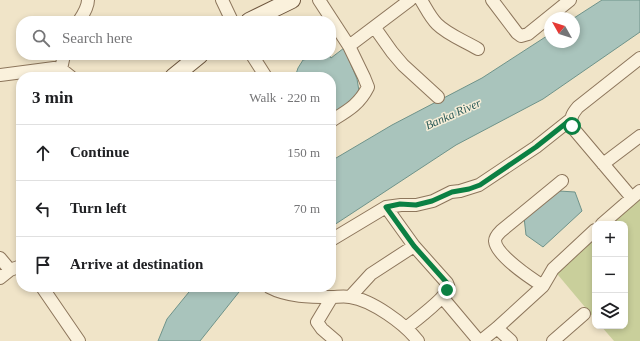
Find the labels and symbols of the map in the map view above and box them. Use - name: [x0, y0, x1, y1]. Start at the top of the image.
- north arrow: [544, 12, 580, 48]
- water label: Banka River: [423, 95, 483, 133]
- route start: [563, 117, 581, 135]
- route end: [438, 281, 456, 299]

